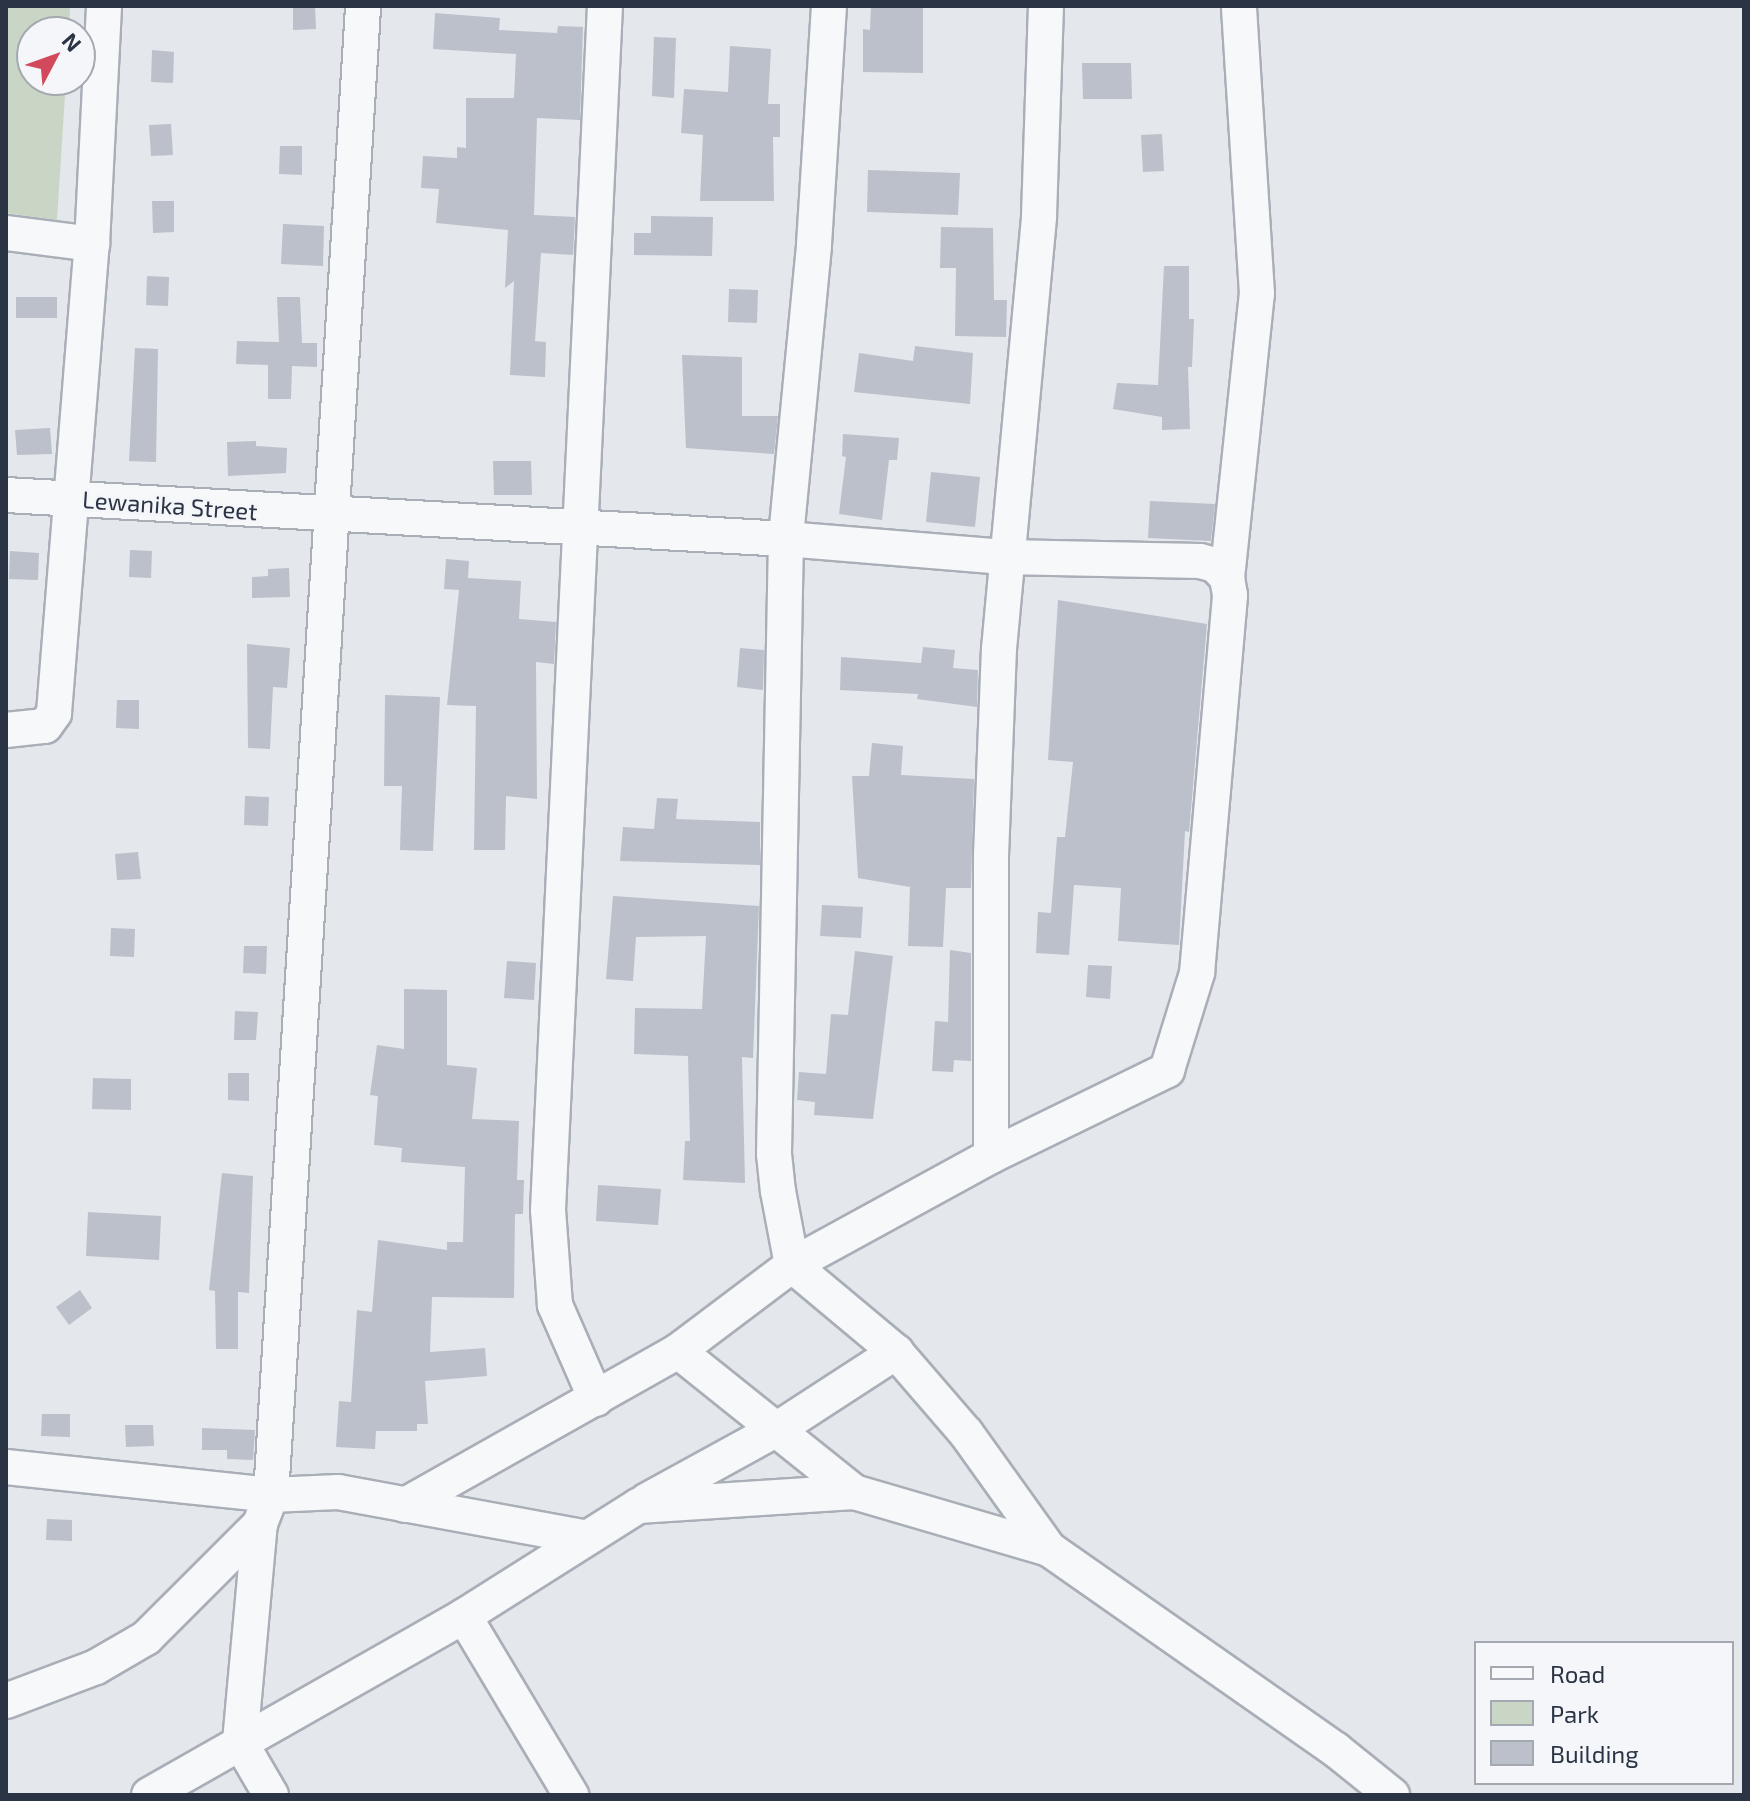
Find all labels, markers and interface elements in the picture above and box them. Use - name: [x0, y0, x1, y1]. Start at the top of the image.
- north arrow: [16, 16, 96, 96]
- text: N: [58, 27, 88, 56]
- street label: Lewanika Street: [82, 485, 258, 525]
- legend: [1474, 1641, 1734, 1785]
- text: Road: [1550, 1659, 1605, 1688]
- text: Park: [1550, 1699, 1599, 1728]
- text: Building: [1550, 1739, 1639, 1768]

